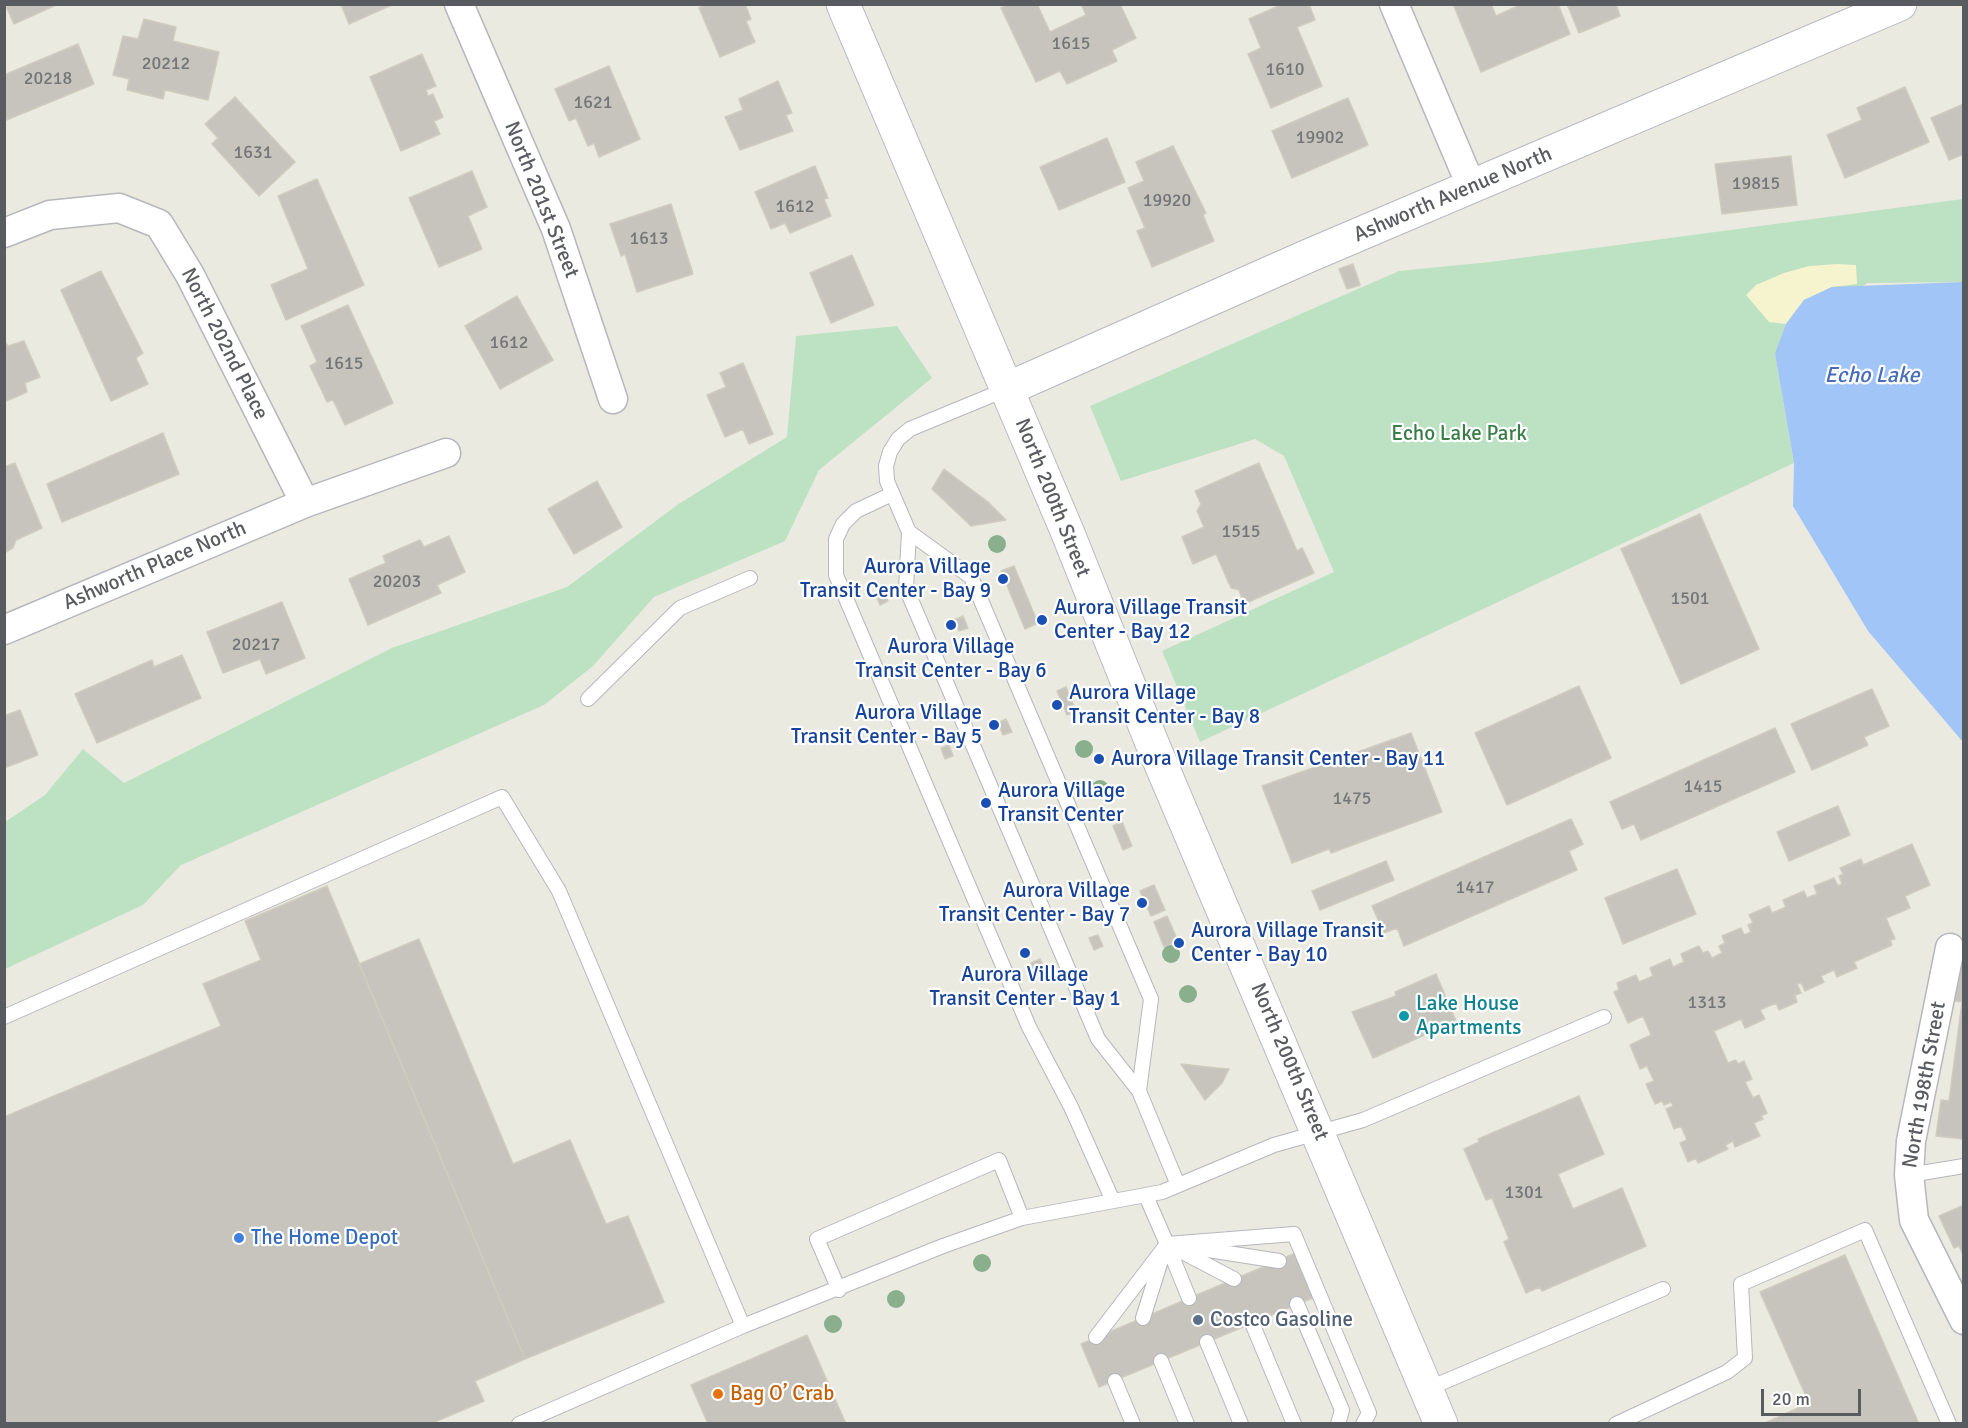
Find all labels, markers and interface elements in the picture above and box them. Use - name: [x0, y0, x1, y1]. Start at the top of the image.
- house number: 1615: [1052, 33, 1090, 55]
- house number: 20212: [142, 53, 190, 75]
- house number: 1610: [1266, 59, 1304, 81]
- house number: 20218: [24, 68, 72, 90]
- house number: 1621: [574, 92, 612, 114]
- street label: North 201st Street: [498, 118, 584, 282]
- house number: 19902: [1296, 127, 1344, 149]
- house number: 1631: [234, 142, 272, 164]
- street label: Ashworth Avenue North: [1350, 142, 1556, 248]
- house number: 19815: [1732, 173, 1780, 195]
- house number: 19920: [1143, 190, 1191, 212]
- house number: 1612: [776, 196, 814, 218]
- house number: 1613: [630, 228, 668, 250]
- street label: North 202nd Place: [175, 264, 273, 424]
- house number: 1612: [490, 332, 528, 354]
- house number: 1615: [325, 353, 363, 375]
- water label: Echo Lake: [1825, 363, 1919, 389]
- street label: North 200th Street: [1009, 415, 1095, 581]
- park label: Echo Lake Park: [1391, 421, 1527, 447]
- street label: Ashworth Place North: [60, 516, 250, 616]
- house number: 1515: [1222, 521, 1260, 543]
- place label: Aurora Village Transit Center - Bay 9: [800, 554, 991, 604]
- house number: 20203: [373, 571, 421, 593]
- marker: Aurora Village Transit Center - Bay 9: [996, 572, 1010, 586]
- house number: 1501: [1671, 588, 1709, 610]
- place label: Aurora Village Transit Center - Bay 12: [1054, 595, 1247, 645]
- marker: Aurora Village Transit Center - Bay 12: [1035, 613, 1049, 627]
- marker: Aurora Village Transit Center - Bay 6: [944, 618, 958, 632]
- house number: 20217: [232, 634, 280, 656]
- place label: Aurora Village Transit Center - Bay 6: [855, 634, 1047, 684]
- place label: Aurora Village Transit Center - Bay 8: [1069, 680, 1260, 730]
- marker: Aurora Village Transit Center - Bay 8: [1050, 698, 1064, 712]
- place label: Aurora Village Transit Center - Bay 5: [791, 700, 982, 750]
- marker: Aurora Village Transit Center - Bay 5: [987, 718, 1001, 732]
- place label: Aurora Village Transit Center - Bay 11: [1111, 746, 1445, 772]
- marker: Aurora Village Transit Center - Bay 11: [1092, 752, 1106, 766]
- house number: 1415: [1684, 776, 1722, 798]
- place label: Aurora Village Transit Center: [998, 778, 1125, 828]
- house number: 1475: [1333, 788, 1371, 810]
- marker: Aurora Village Transit Center: [979, 796, 993, 810]
- house number: 1417: [1456, 877, 1494, 899]
- place label: Aurora Village Transit Center - Bay 7: [939, 878, 1130, 928]
- marker: Aurora Village Transit Center - Bay 7: [1135, 896, 1149, 910]
- place label: Aurora Village Transit Center - Bay 10: [1191, 918, 1384, 968]
- marker: Aurora Village Transit Center - Bay 10: [1172, 936, 1186, 950]
- marker: Aurora Village Transit Center - Bay 1: [1018, 946, 1032, 960]
- place label: Aurora Village Transit Center - Bay 1: [929, 962, 1121, 1012]
- street label: North 200th Street: [1244, 979, 1334, 1145]
- place label: Lake House Apartments: [1416, 991, 1521, 1041]
- house number: 1313: [1688, 992, 1726, 1014]
- street label: North 198th Street: [1898, 1000, 1952, 1170]
- marker: Lake House Apartments: [1397, 1009, 1411, 1023]
- house number: 1301: [1505, 1182, 1543, 1204]
- place label: The Home Depot: [251, 1225, 398, 1251]
- marker: The Home Depot: [232, 1231, 246, 1245]
- place label: Costco Gasoline: [1210, 1307, 1353, 1333]
- marker: Costco Gasoline: [1191, 1313, 1205, 1327]
- scale bar: [1764, 1377, 1864, 1415]
- place label: Bag O’ Crab: [730, 1381, 834, 1407]
- marker: Bag O’ Crab: [711, 1387, 725, 1401]
- text: 20 m: [1772, 1388, 1810, 1410]

